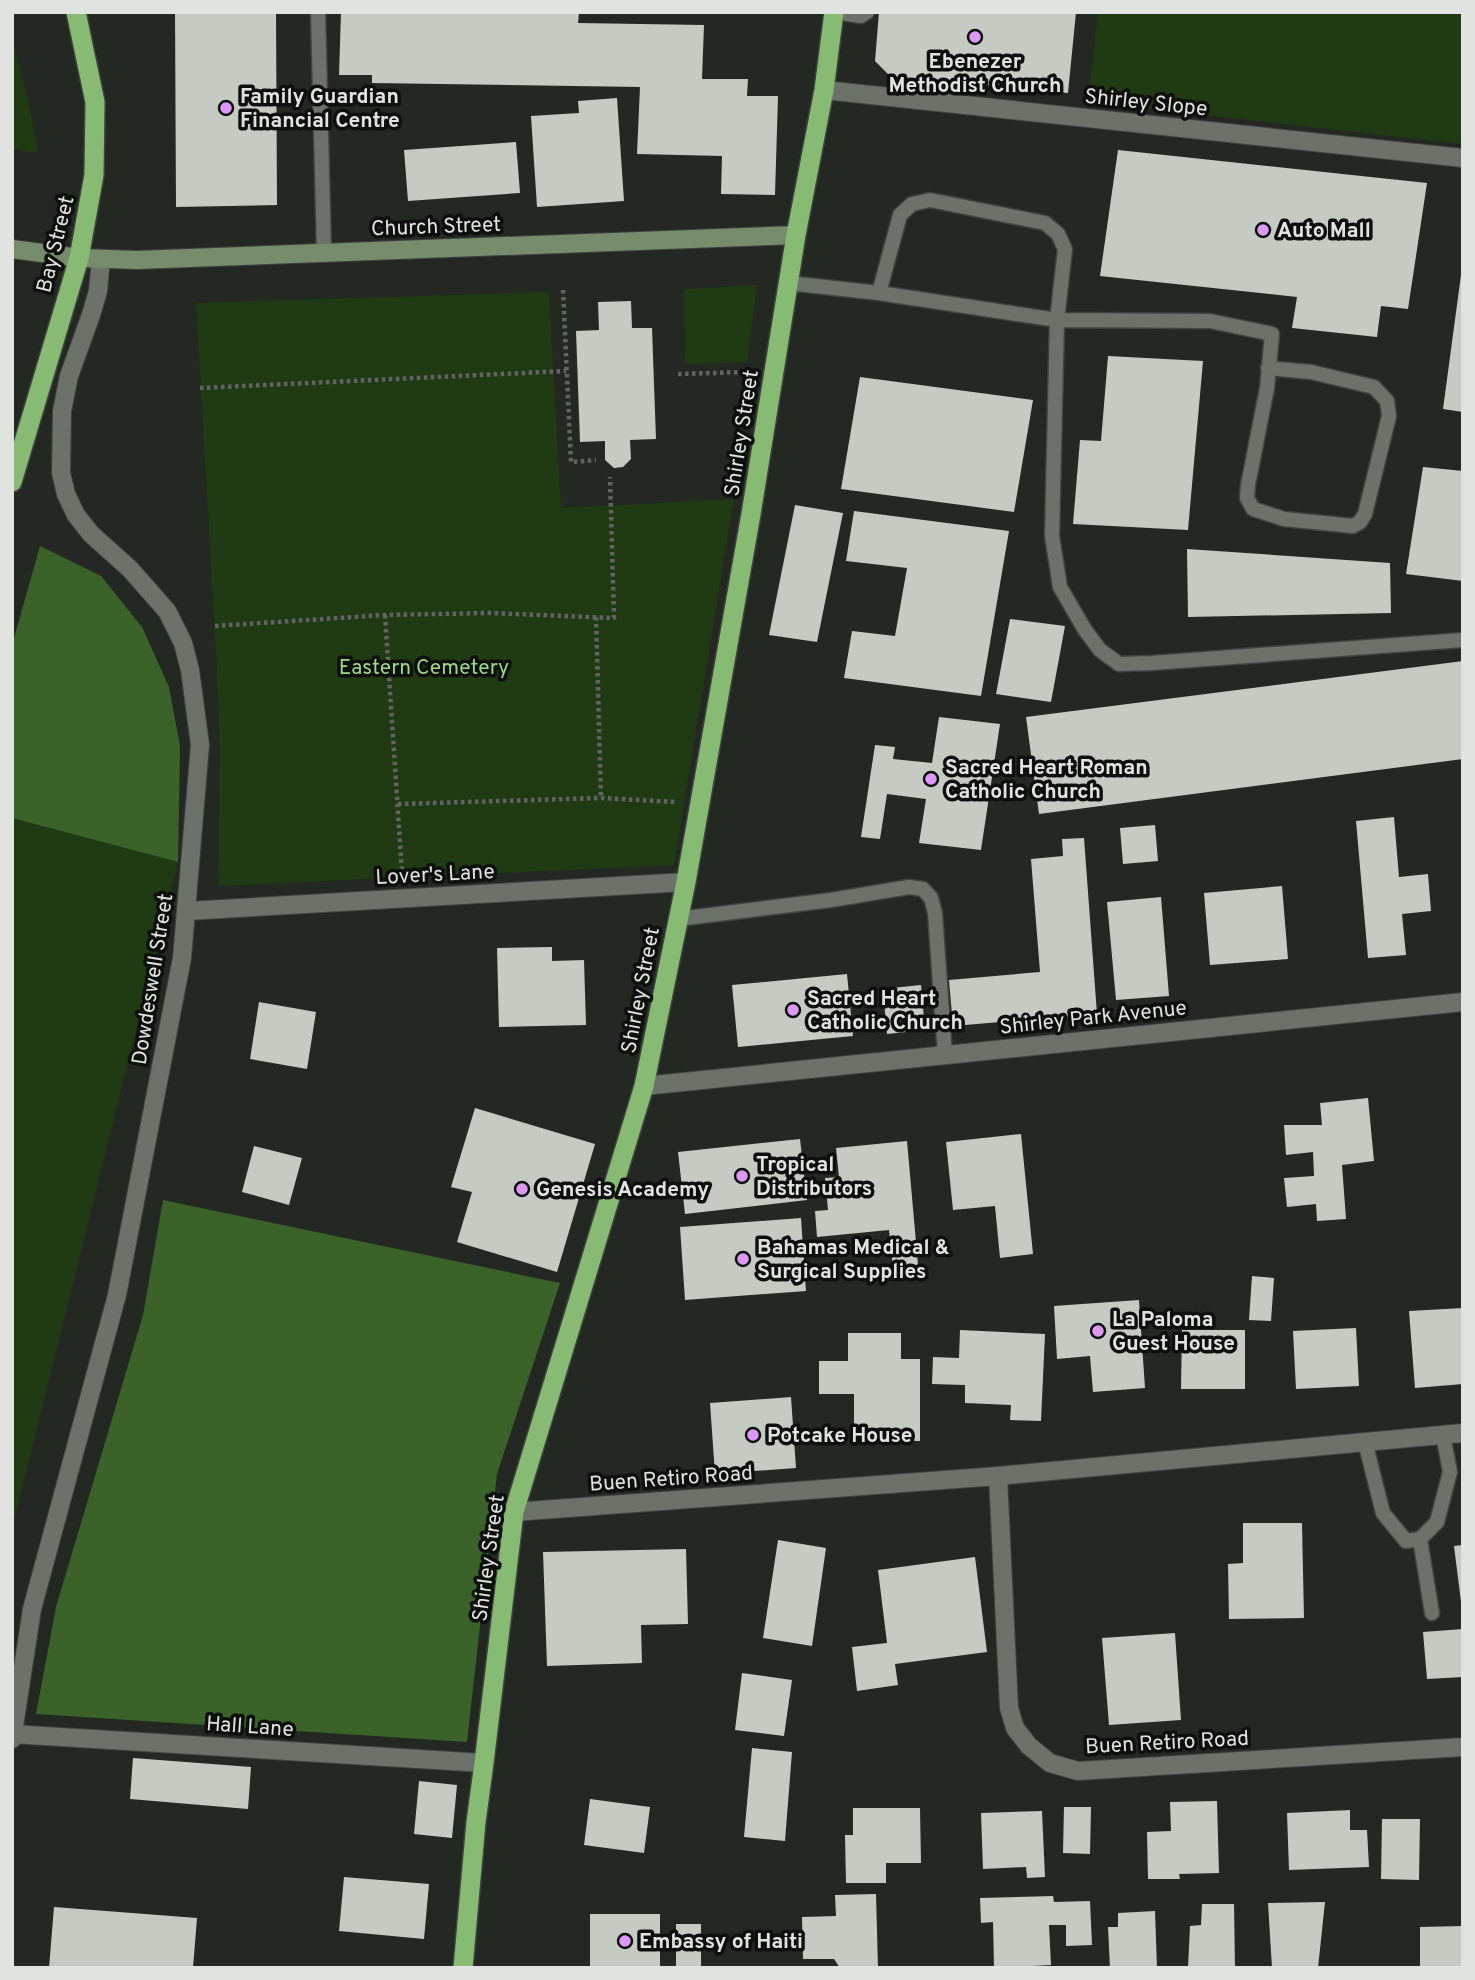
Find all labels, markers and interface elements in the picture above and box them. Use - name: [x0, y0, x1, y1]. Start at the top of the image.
- marker: Ebenezer Methodist Church: [967, 29, 983, 45]
- place label: Ebenezer Methodist Church: [889, 49, 1061, 100]
- place label: Family Guardian Financial Centre: [240, 84, 400, 135]
- street label: Shirley Slope: [1083, 84, 1209, 123]
- marker: Family Guardian Financial Centre: [218, 100, 234, 116]
- street label: Bay Street: [31, 193, 82, 296]
- street label: Church Street: [371, 212, 502, 243]
- place label: Auto Mall: [1277, 218, 1371, 245]
- marker: Auto Mall: [1255, 222, 1271, 238]
- street label: Shirley Street: [719, 368, 766, 499]
- park label: Eastern Cemetery: [339, 655, 509, 682]
- place label: Sacred Heart Roman Catholic Church: [945, 755, 1148, 806]
- marker: Sacred Heart Roman Catholic Church: [923, 771, 939, 787]
- street label: Lover's Lane: [375, 859, 495, 892]
- street label: Dowdeswell Street: [127, 892, 180, 1067]
- street label: Shirley Street: [616, 925, 667, 1056]
- place label: Sacred Heart Catholic Church: [807, 986, 963, 1037]
- street label: Shirley Park Avenue: [998, 995, 1188, 1042]
- marker: Sacred Heart Catholic Church: [785, 1002, 801, 1018]
- place label: Tropical Distributors: [756, 1152, 872, 1203]
- marker: Tropical Distributors: [734, 1168, 750, 1184]
- place label: Genesis Academy: [536, 1177, 709, 1204]
- marker: Genesis Academy: [514, 1181, 530, 1197]
- place label: Bahamas Medical & Surgical Supplies: [757, 1235, 950, 1286]
- marker: Bahamas Medical & Surgical Supplies: [735, 1251, 751, 1267]
- place label: La Paloma Guest House: [1112, 1307, 1235, 1358]
- marker: La Paloma Guest House: [1090, 1323, 1106, 1339]
- place label: Potcake House: [767, 1423, 912, 1450]
- marker: Potcake House: [745, 1427, 761, 1443]
- street label: Buen Retiro Road: [588, 1460, 754, 1499]
- street label: Shirley Street: [467, 1493, 512, 1623]
- street label: Hall Lane: [205, 1711, 295, 1744]
- street label: Buen Retiro Road: [1084, 1726, 1250, 1761]
- place label: Embassy of Haiti: [639, 1929, 803, 1956]
- marker: Embassy of Haiti: [617, 1933, 633, 1949]

